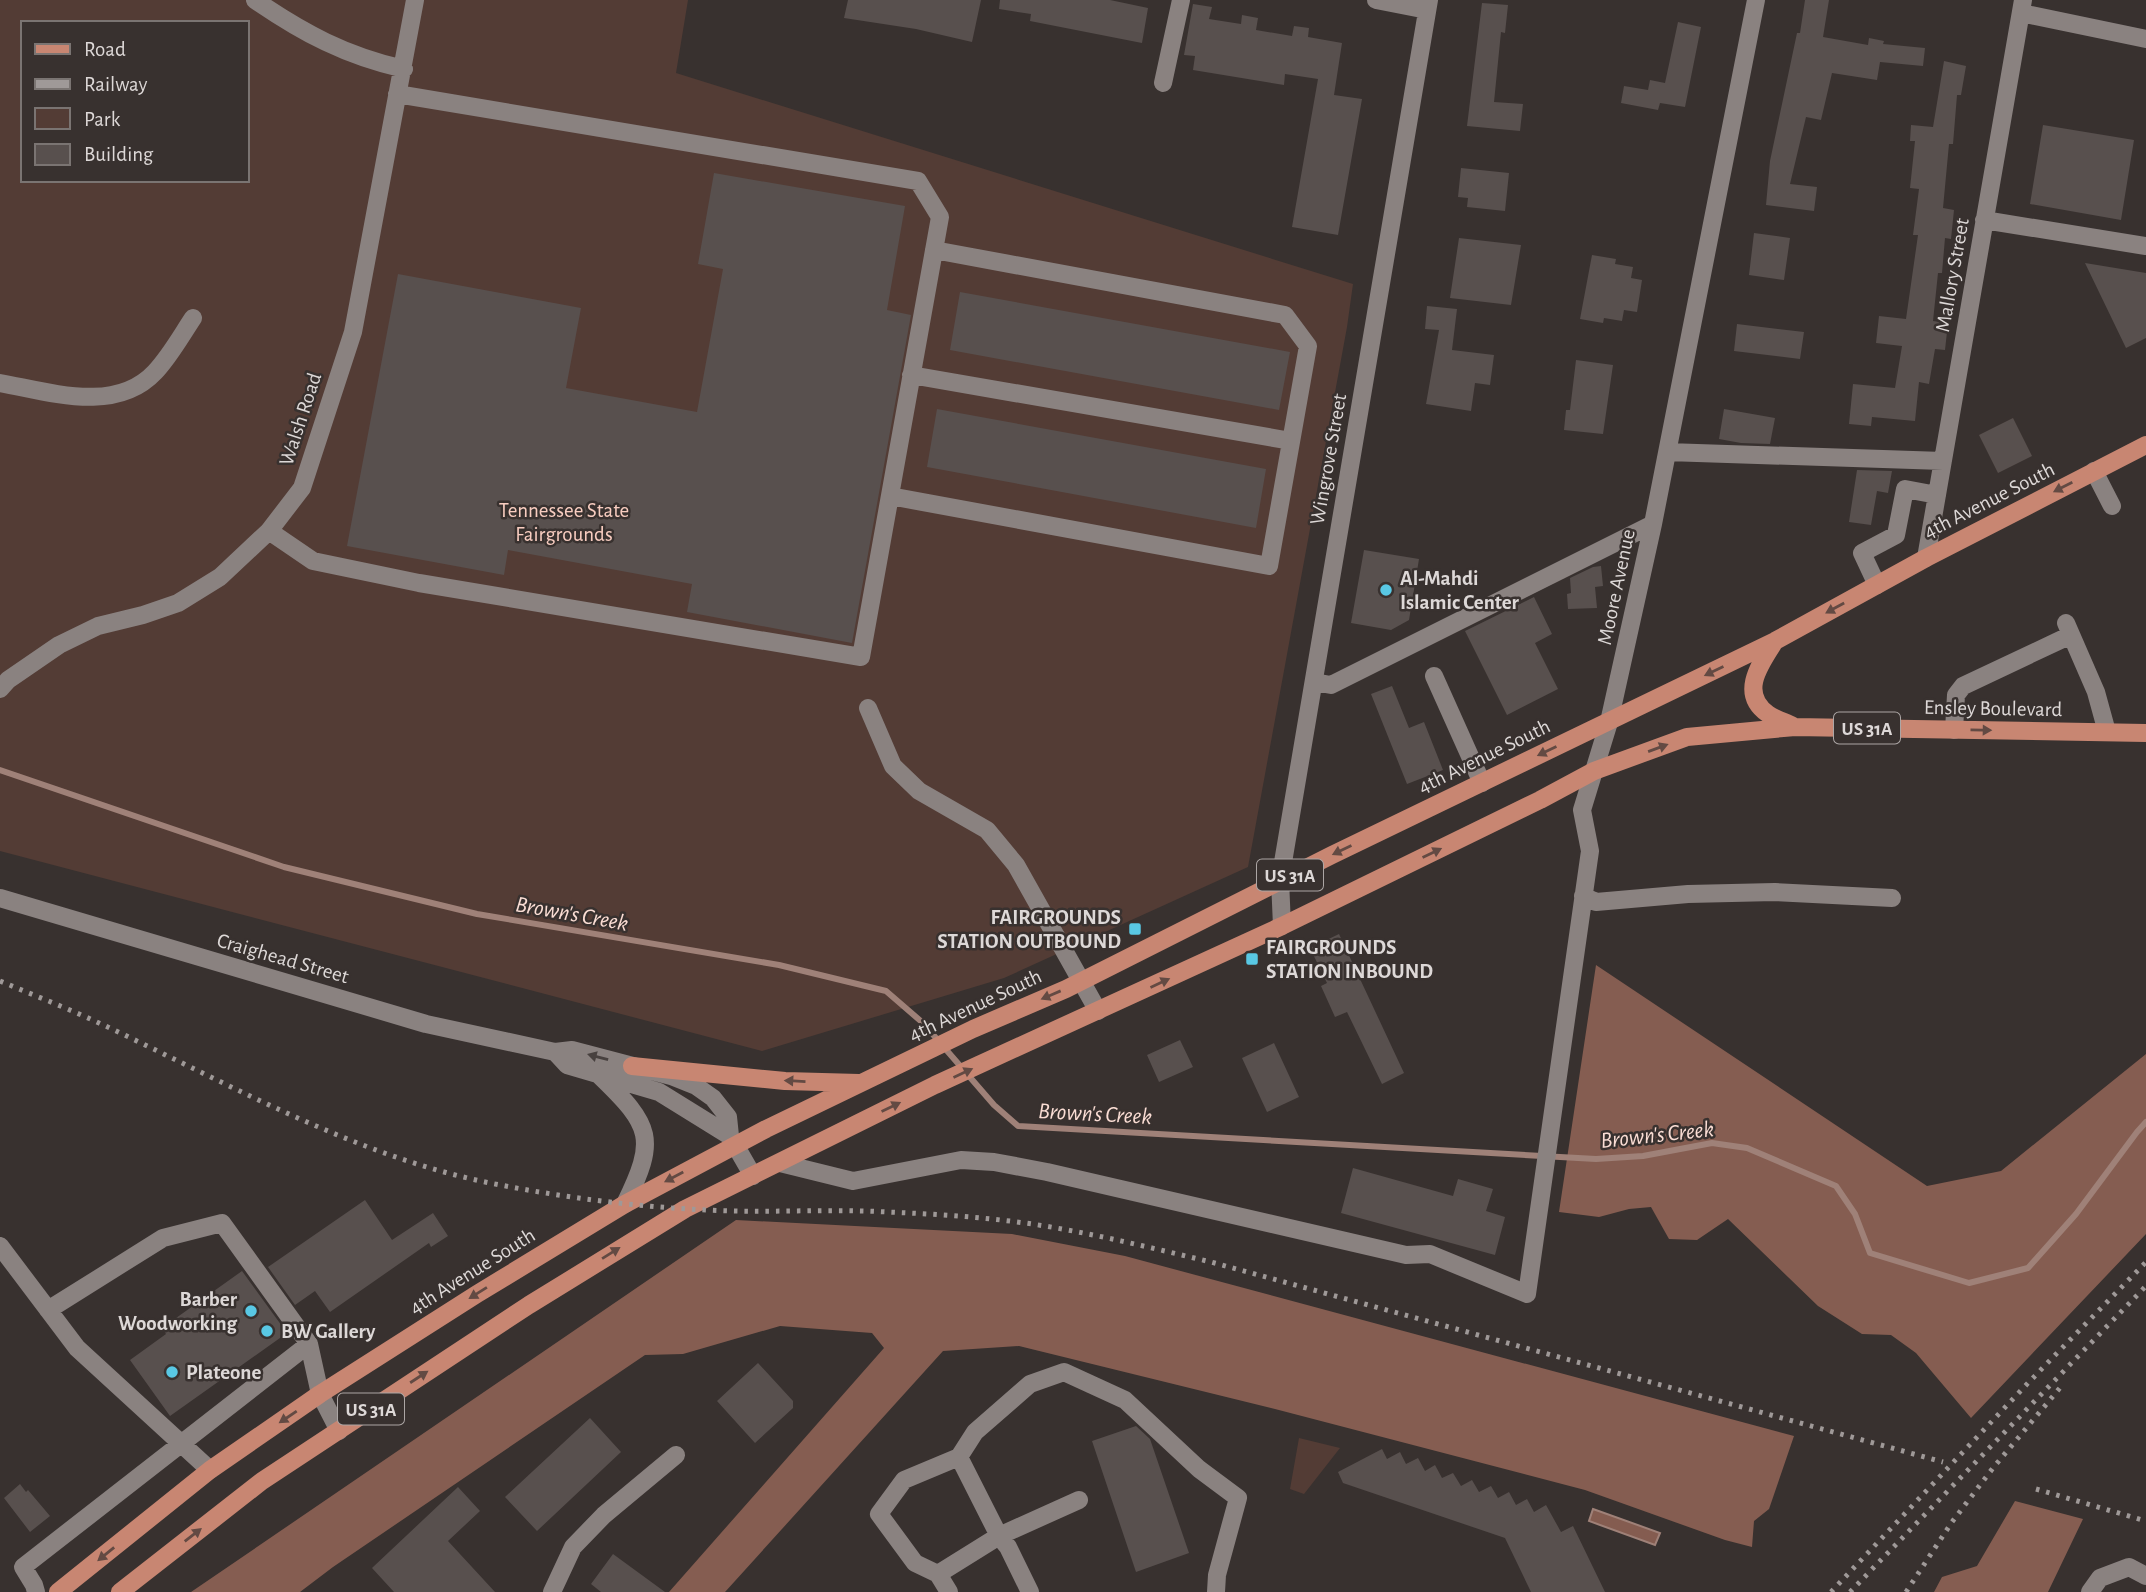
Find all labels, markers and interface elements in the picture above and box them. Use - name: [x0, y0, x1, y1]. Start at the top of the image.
- legend: [21, 21, 248, 182]
- text: Road: [84, 39, 126, 60]
- text: Railway: [84, 74, 147, 95]
- text: Park: [84, 109, 121, 130]
- text: Building: [84, 144, 154, 165]
- street label: Mallory Street: [1932, 216, 1973, 334]
- street label: Walsh Road: [276, 370, 325, 468]
- street label: Wingrove Street: [1307, 392, 1350, 526]
- street label: 4th Avenue South: [1920, 458, 2058, 542]
- one-way arrow: [2053, 481, 2073, 493]
- park label: Tennessee State Fairgrounds: [499, 500, 629, 545]
- street label: Moore Avenue: [1594, 527, 1639, 647]
- place label: Al-Mahdi Islamic Center: [1400, 568, 1520, 613]
- marker: Al-Mahdi Islamic Center: [1378, 582, 1394, 598]
- one-way arrow: [1825, 602, 1844, 614]
- one-way arrow: [1704, 665, 1724, 676]
- street label: Ensley Boulevard: [1924, 697, 2063, 720]
- road number: US 31A: [1834, 712, 1900, 744]
- street label: 4th Avenue South: [1415, 715, 1554, 797]
- one-way arrow: [1970, 724, 1992, 736]
- one-way arrow: [1648, 742, 1669, 753]
- one-way arrow: [1537, 746, 1557, 757]
- one-way arrow: [1332, 844, 1352, 855]
- one-way arrow: [1422, 847, 1442, 858]
- road number: US 31A: [1257, 860, 1323, 890]
- water label: Brown's Creek: [514, 893, 630, 936]
- place label: FAIRGROUNDS STATION OUTBOUND: [937, 907, 1121, 952]
- marker: FAIRGROUNDS STATION OUTBOUND: [1127, 921, 1143, 937]
- street label: Craighead Street: [215, 930, 351, 987]
- place label: FAIRGROUNDS STATION INBOUND: [1266, 937, 1433, 982]
- marker: FAIRGROUNDS STATION INBOUND: [1244, 951, 1260, 967]
- street label: 4th Avenue South: [906, 966, 1045, 1045]
- one-way arrow: [1150, 977, 1170, 988]
- one-way arrow: [1040, 990, 1061, 1001]
- one-way arrow: [587, 1051, 609, 1062]
- one-way arrow: [953, 1067, 973, 1079]
- one-way arrow: [783, 1075, 805, 1086]
- water label: Brown's Creek: [1037, 1100, 1153, 1129]
- one-way arrow: [881, 1102, 901, 1113]
- water label: Brown's Creek: [1599, 1118, 1715, 1153]
- one-way arrow: [664, 1171, 684, 1183]
- street label: 4th Avenue South: [406, 1224, 539, 1318]
- one-way arrow: [601, 1247, 620, 1260]
- one-way arrow: [469, 1287, 488, 1299]
- place label: Barber Woodworking: [118, 1289, 238, 1334]
- marker: Barber Woodworking: [243, 1303, 259, 1319]
- place label: BW Gallery: [281, 1321, 376, 1342]
- marker: BW Gallery: [259, 1323, 275, 1339]
- place label: Plateone: [186, 1362, 261, 1383]
- marker: Plateone: [164, 1364, 180, 1380]
- one-way arrow: [410, 1370, 429, 1383]
- road number: US 31A: [338, 1394, 404, 1424]
- one-way arrow: [279, 1410, 297, 1424]
- one-way arrow: [184, 1528, 202, 1542]
- one-way arrow: [97, 1546, 115, 1560]

